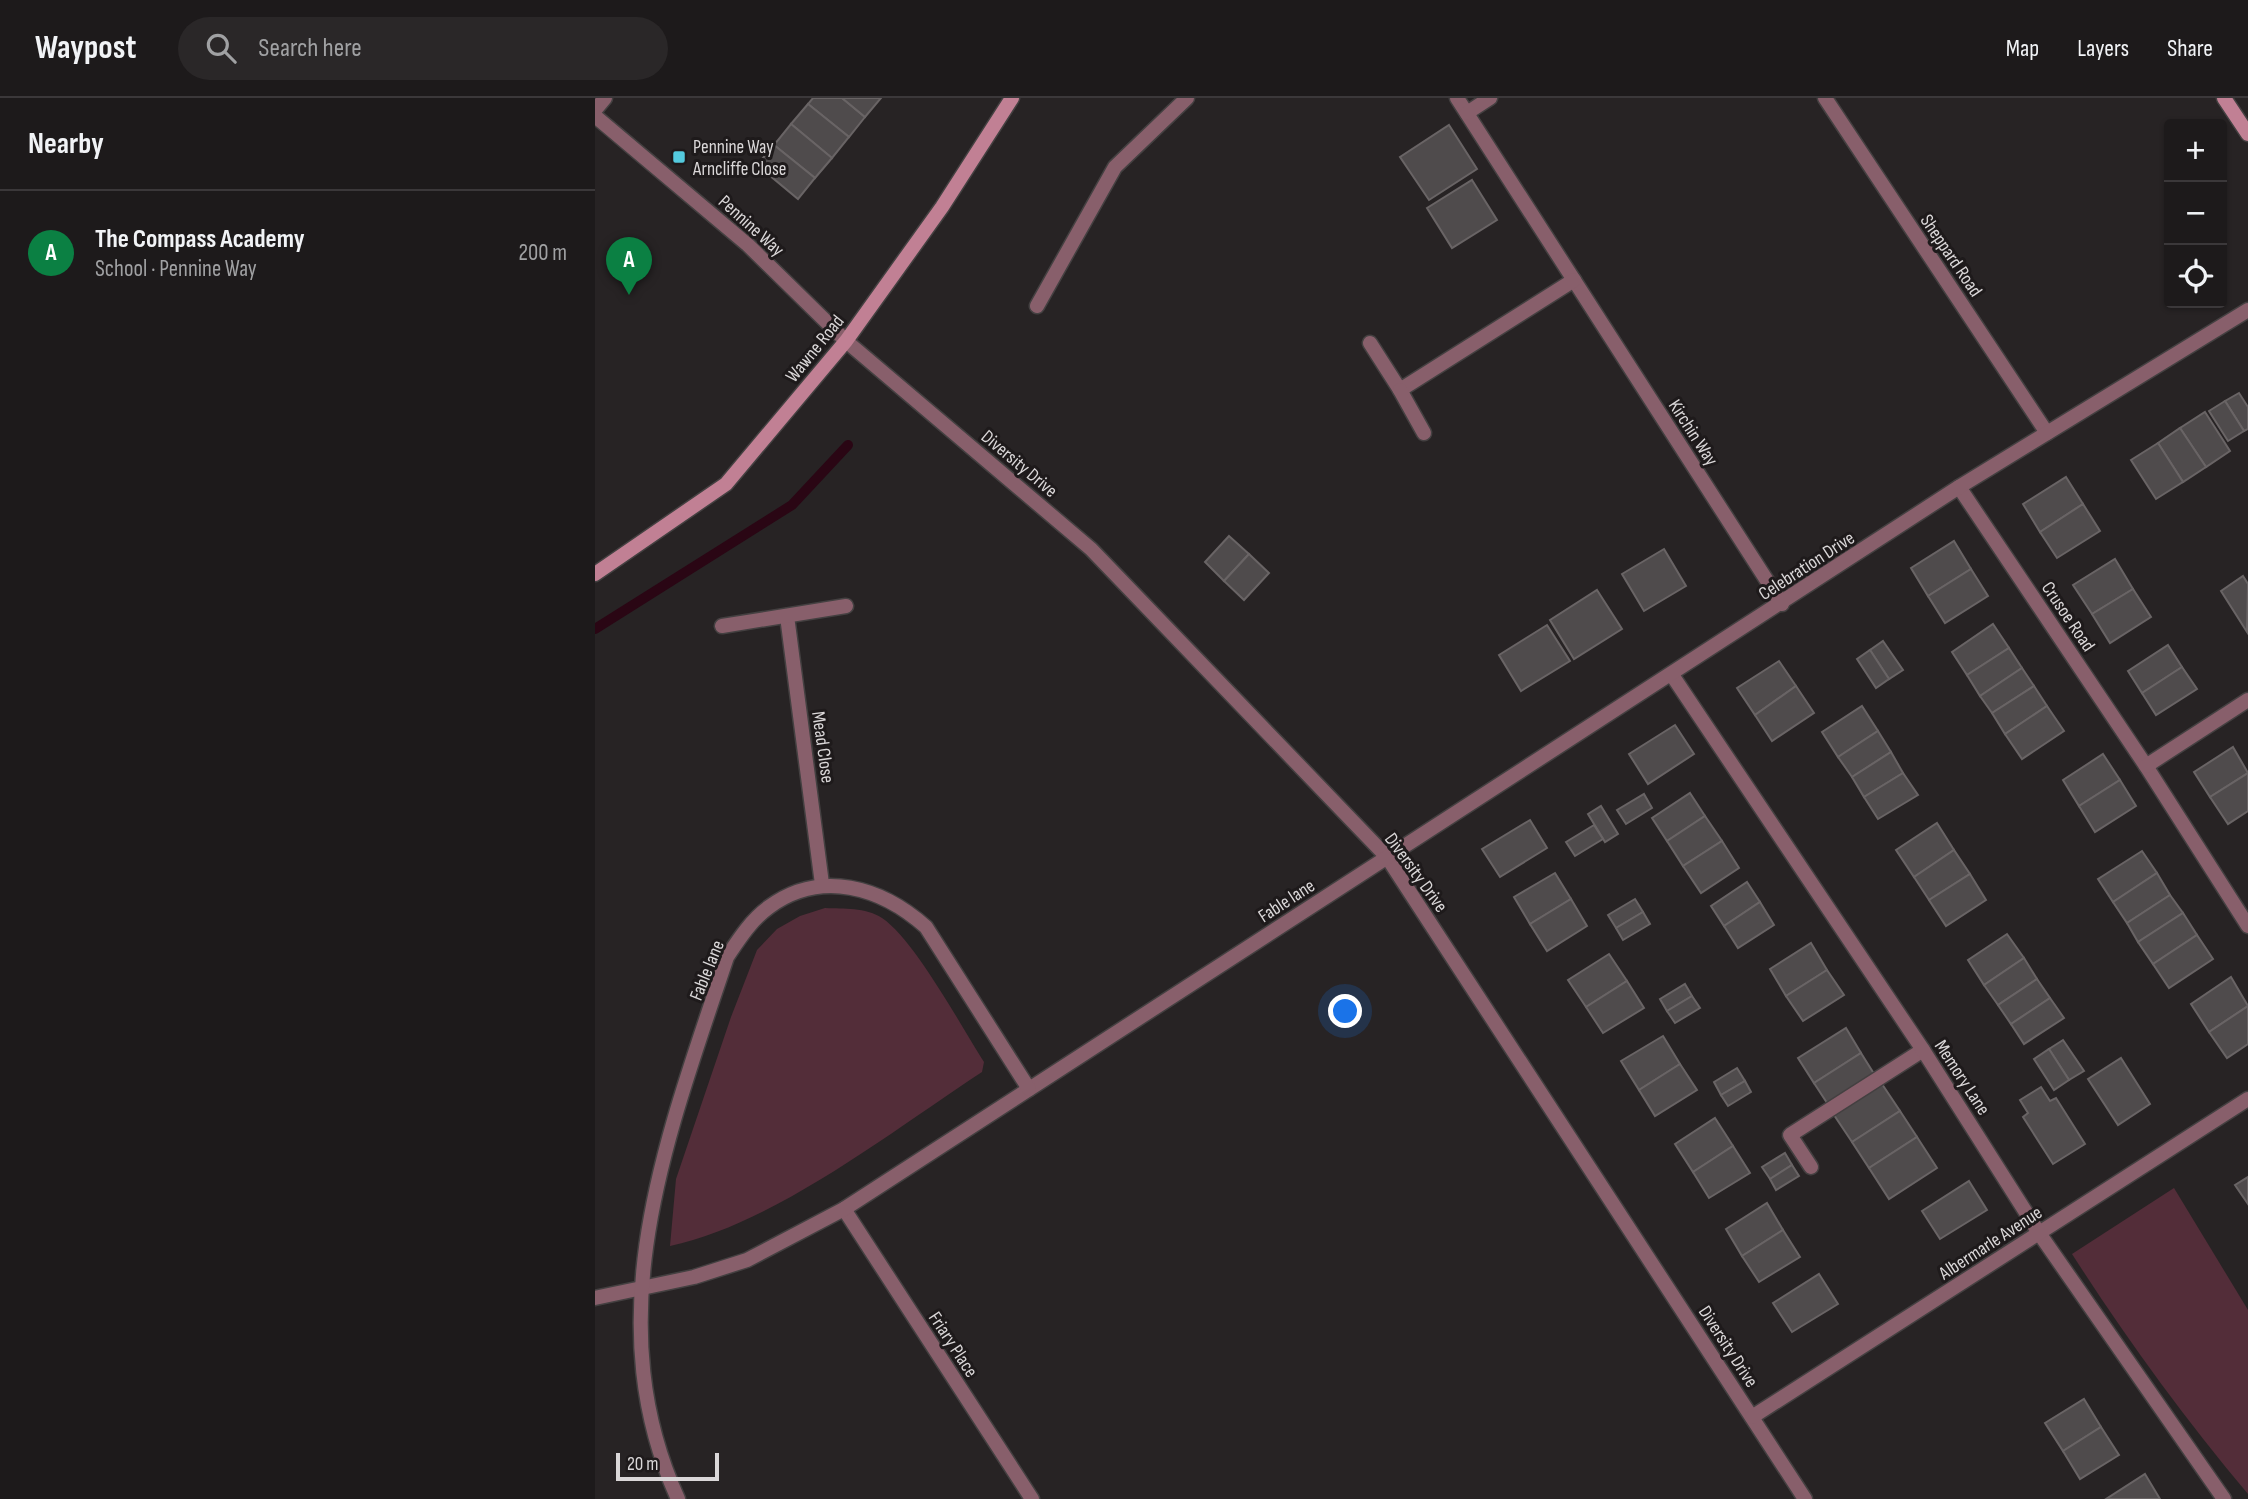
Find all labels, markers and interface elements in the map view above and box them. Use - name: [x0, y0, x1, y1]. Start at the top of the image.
- search box: [178, 17, 668, 80]
- text: Waypost: [35, 28, 136, 68]
- icon: search: [202, 29, 240, 67]
- text: Search here: [258, 33, 362, 64]
- text: Map: [2006, 34, 2039, 63]
- text: Layers: [2077, 34, 2129, 63]
- text: Share: [2167, 34, 2213, 63]
- map controls: [2164, 119, 2227, 308]
- button: +: [2164, 119, 2227, 182]
- text: Nearby: [28, 126, 104, 162]
- place label: Pennine Way Arncliffe Close: [692, 136, 786, 181]
- marker: Pennine Way Arncliffe Close: [671, 149, 687, 165]
- button: −: [2164, 182, 2227, 245]
- street label: Pennine Way: [713, 191, 789, 262]
- street label: Sheppard Road: [1915, 210, 1987, 302]
- text: The Compass Academy: [95, 224, 305, 255]
- pin: A: [606, 237, 652, 295]
- text: A: [46, 239, 56, 267]
- text: 200 m: [519, 239, 567, 267]
- button: locate: [2164, 245, 2227, 308]
- text: School · Pennine Way: [95, 255, 257, 283]
- street label: Wawne Road: [781, 311, 849, 387]
- street label: Kirchin Way: [1663, 395, 1723, 471]
- street label: Diversity Drive: [976, 426, 1062, 503]
- street label: Celebration Drive: [1755, 527, 1859, 606]
- street label: Crusoe Road: [2036, 577, 2100, 656]
- street label: Mead Close: [806, 710, 839, 785]
- street label: Diversity Drive: [1379, 829, 1452, 917]
- street label: Fable lane: [1254, 874, 1319, 928]
- street label: Fable lane: [685, 937, 730, 1004]
- your location: [1328, 994, 1362, 1028]
- street label: Memory Lane: [1929, 1036, 1995, 1120]
- street label: Albermarle Avenue: [1934, 1201, 2047, 1286]
- street label: Diversity Drive: [1693, 1302, 1763, 1392]
- street label: Friary Place: [923, 1308, 982, 1382]
- scale bar: [616, 1450, 719, 1482]
- text: 20 m: [627, 1453, 659, 1476]

